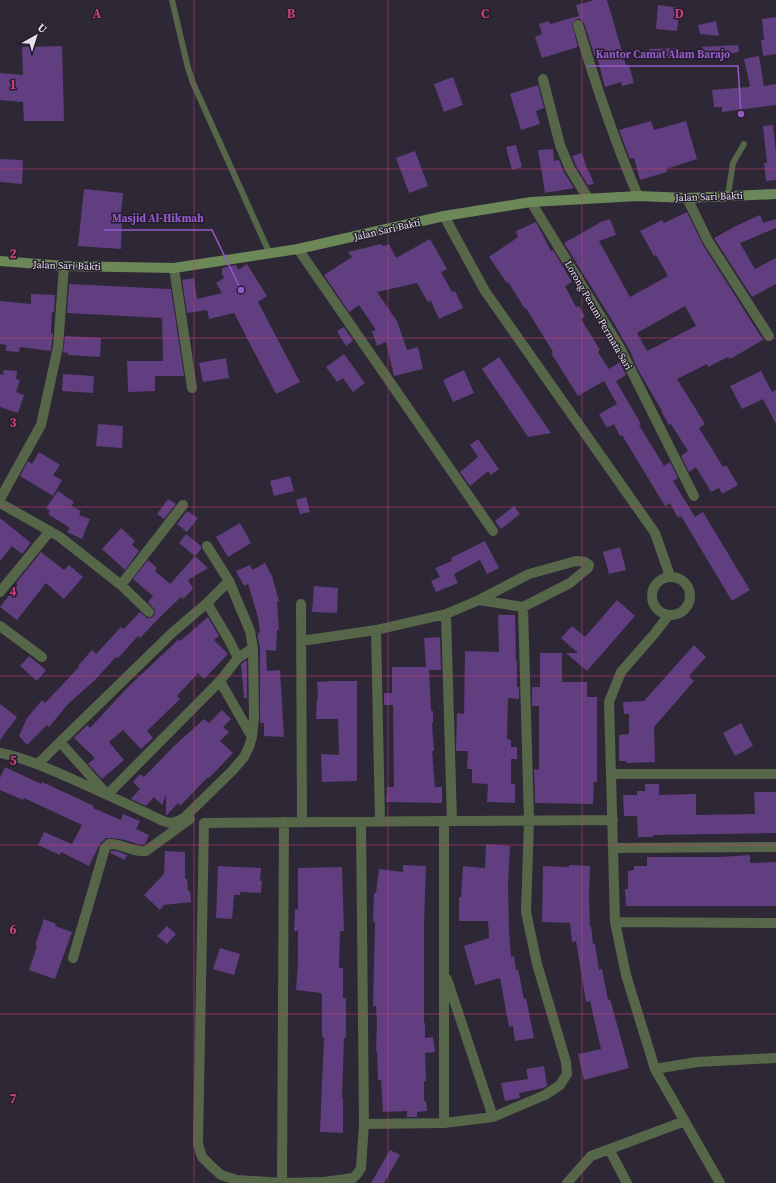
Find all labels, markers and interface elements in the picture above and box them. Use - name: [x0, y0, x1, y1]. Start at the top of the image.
- text: A: [93, 5, 102, 22]
- text: B: [287, 5, 296, 22]
- text: C: [481, 5, 489, 22]
- text: D: [674, 5, 684, 22]
- north arrow: [16, 16, 56, 56]
- text: U: [34, 20, 50, 37]
- callout: Kantor Camat Alam Barajo: [587, 43, 738, 66]
- text: Kantor Camat Alam Barajo: [596, 47, 730, 62]
- text: 1: [9, 76, 17, 93]
- street label: Jalan Sari Bakti: [674, 189, 743, 204]
- callout: Masjid Al-Hikmah: [104, 207, 212, 230]
- text: Masjid Al-Hikmah: [112, 211, 204, 226]
- street label: Jalan Sari Bakti: [352, 216, 422, 244]
- text: 2: [9, 245, 17, 262]
- street label: Jalan Sari Bakti: [32, 258, 101, 273]
- street label: Lorong Perum Permata Sari: [562, 258, 635, 372]
- text: 3: [9, 414, 17, 431]
- text: 4: [9, 583, 17, 600]
- text: 5: [9, 752, 17, 769]
- text: 6: [9, 921, 17, 938]
- text: 7: [9, 1090, 17, 1107]

